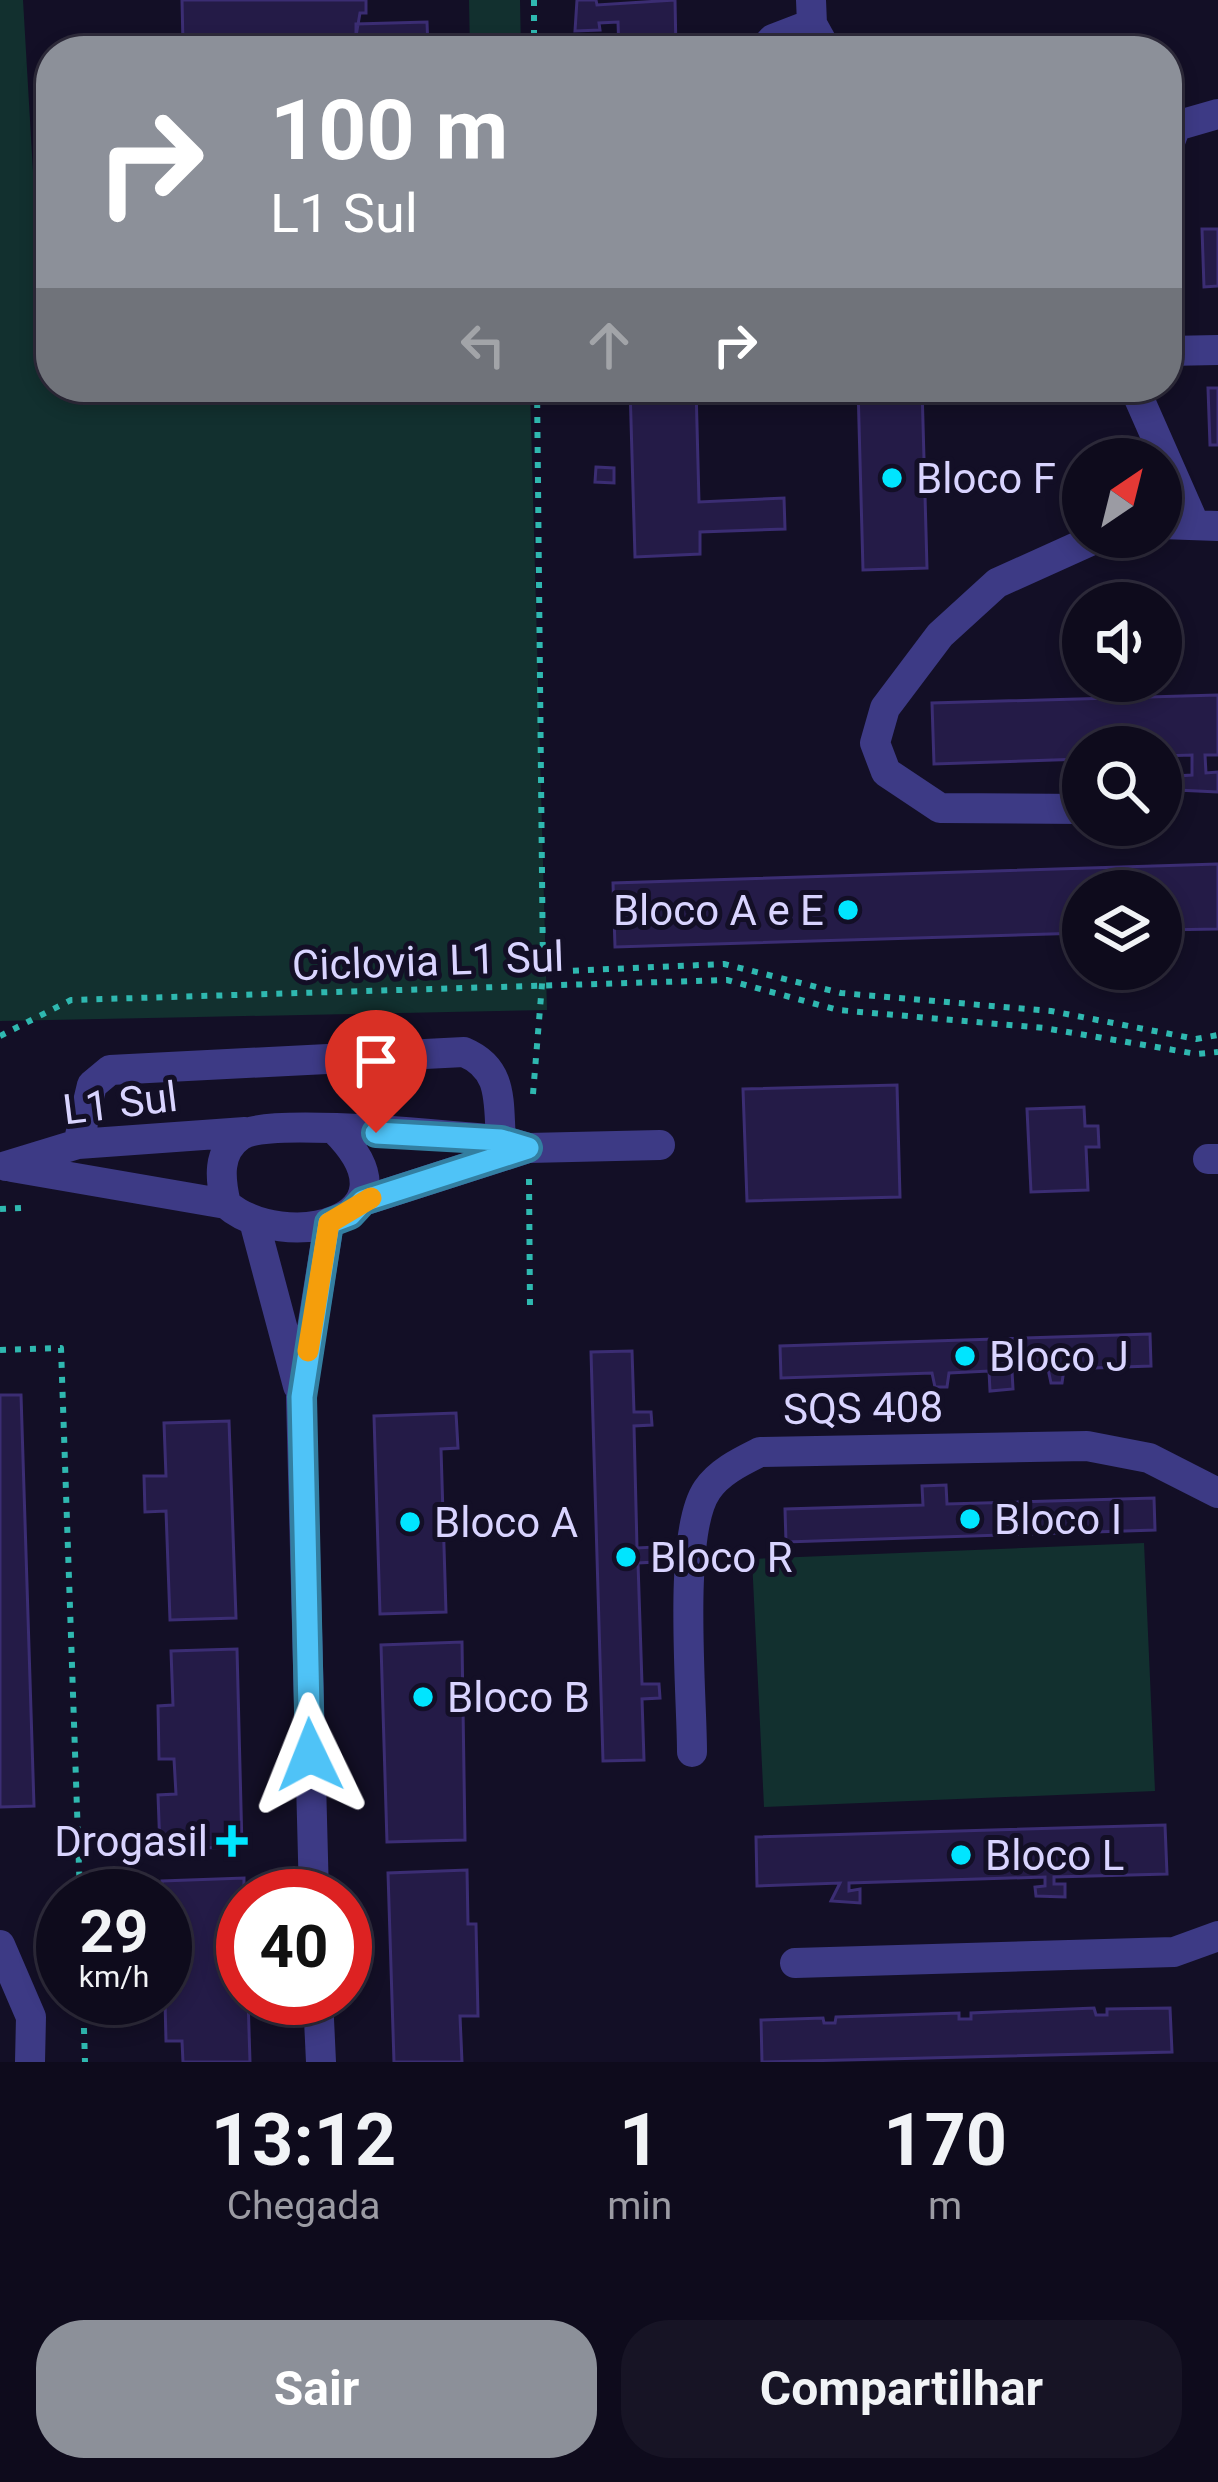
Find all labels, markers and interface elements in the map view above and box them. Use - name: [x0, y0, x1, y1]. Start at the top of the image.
- text: 100 m: [270, 81, 508, 180]
- icon: right: [72, 84, 228, 240]
- text: L1 Sul: [270, 182, 418, 245]
- icon: left: [450, 312, 516, 378]
- icon: ahead: [576, 312, 642, 378]
- icon: right: [702, 312, 768, 378]
- north arrow: [1062, 438, 1182, 558]
- map controls: [1062, 438, 1182, 990]
- place label: Bloco F: [916, 454, 1056, 503]
- marker: Bloco F: [879, 465, 905, 491]
- button: sound: [1062, 582, 1182, 702]
- button: search: [1062, 726, 1182, 846]
- button: layers: [1062, 870, 1182, 990]
- place label: Bloco A e E: [613, 886, 824, 935]
- marker: Bloco A e E: [835, 897, 861, 923]
- street label: Ciclovia L1 Sul: [291, 932, 565, 990]
- pin: [325, 1010, 427, 1133]
- icon: arrive: [343, 1028, 409, 1094]
- street label: L1 Sul: [60, 1072, 180, 1134]
- place label: Bloco J: [989, 1332, 1129, 1381]
- marker: Bloco J: [952, 1343, 978, 1369]
- street label: SQS 408: [783, 1382, 943, 1434]
- place label: Bloco I: [994, 1495, 1122, 1544]
- place label: Bloco A: [434, 1498, 578, 1547]
- marker: Bloco I: [957, 1506, 983, 1532]
- marker: Bloco A: [397, 1509, 423, 1535]
- place label: Bloco R: [650, 1533, 793, 1582]
- marker: Bloco R: [613, 1544, 639, 1570]
- place label: Bloco B: [447, 1673, 590, 1722]
- marker: Bloco B: [410, 1684, 436, 1710]
- position arrow: [247, 1692, 373, 1818]
- place label: Drogasil: [54, 1817, 208, 1866]
- marker: Drogasil: [219, 1828, 245, 1854]
- place label: Bloco L: [985, 1831, 1124, 1880]
- marker: Bloco L: [948, 1842, 974, 1868]
- speed limit sign: 40: [216, 1869, 372, 2025]
- text: 29: [80, 1896, 148, 1967]
- text: km/h: [79, 1959, 149, 1994]
- text: 13:12: [211, 2098, 396, 2183]
- text: 1: [619, 2098, 660, 2183]
- text: 170: [883, 2098, 1007, 2183]
- text: Chegada: [227, 2183, 381, 2229]
- text: min: [607, 2183, 672, 2229]
- text: m: [928, 2183, 962, 2229]
- button: Sair: [36, 2320, 597, 2458]
- button: Compartilhar: [621, 2320, 1182, 2458]

